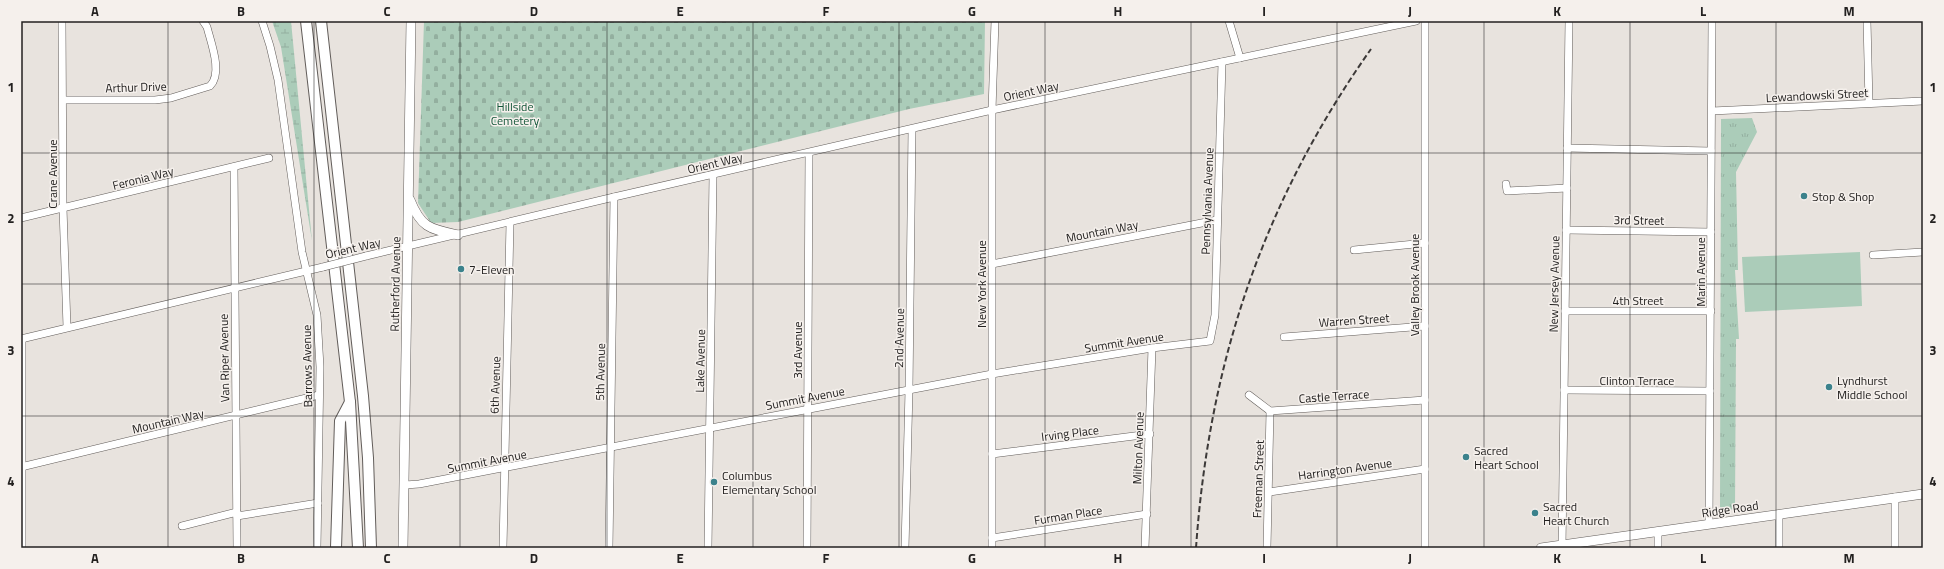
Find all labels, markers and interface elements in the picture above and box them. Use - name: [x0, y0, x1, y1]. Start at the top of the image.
- text: A: [91, 1, 99, 21]
- text: B: [237, 1, 245, 21]
- text: C: [383, 1, 391, 21]
- text: D: [530, 1, 538, 21]
- text: E: [676, 1, 684, 21]
- text: F: [823, 1, 830, 21]
- text: G: [968, 1, 976, 21]
- text: H: [1114, 1, 1122, 21]
- text: I: [1262, 1, 1266, 21]
- text: J: [1408, 1, 1412, 21]
- text: K: [1553, 1, 1561, 21]
- text: L: [1700, 1, 1706, 21]
- text: M: [1843, 1, 1855, 21]
- street label: Arthur Drive: [105, 76, 167, 98]
- street label: Orient Way: [1002, 76, 1061, 106]
- text: 1: [7, 77, 15, 97]
- text: 1: [1929, 77, 1937, 97]
- street label: Lewandowski Street: [1765, 83, 1869, 107]
- park label: Hillside Cemetery: [491, 97, 540, 130]
- street label: Crane Avenue: [43, 139, 62, 209]
- street label: Orient Way: [685, 147, 745, 179]
- street label: Pennsylvania Avenue: [1196, 147, 1218, 255]
- street label: Feronia Way: [110, 161, 176, 195]
- place label: Stop & Shop: [1812, 187, 1874, 206]
- marker: Stop & Shop: [1799, 191, 1809, 201]
- text: 2: [7, 208, 15, 228]
- text: 2: [1929, 208, 1937, 228]
- street label: 3rd Street: [1614, 210, 1665, 230]
- street label: Mountain Way: [1064, 215, 1140, 247]
- street label: Orient Way: [323, 232, 383, 264]
- street label: Valley Brook Avenue: [1405, 234, 1424, 336]
- street label: New Jersey Avenue: [1544, 235, 1564, 333]
- street label: Rutherford Avenue: [385, 236, 405, 332]
- street label: Marin Avenue: [1691, 237, 1710, 307]
- street label: New York Avenue: [972, 240, 991, 328]
- place label: 7-Eleven: [469, 260, 515, 279]
- marker: 7-Eleven: [456, 264, 466, 274]
- street label: 4th Street: [1613, 291, 1664, 310]
- street label: 2nd Avenue: [889, 308, 909, 368]
- street label: Warren Street: [1318, 308, 1391, 332]
- street label: Van Riper Avenue: [214, 314, 234, 402]
- street label: 3rd Avenue: [788, 321, 807, 379]
- street label: Barrows Avenue: [297, 324, 317, 408]
- street label: Summit Avenue: [1083, 326, 1165, 358]
- street label: Lake Avenue: [690, 329, 710, 393]
- text: 3: [7, 340, 15, 360]
- text: 3: [1929, 340, 1937, 360]
- street label: 5th Avenue: [590, 343, 610, 401]
- street label: 6th Avenue: [485, 356, 505, 414]
- street label: Clinton Terrace: [1600, 371, 1674, 390]
- place label: Lyndhurst Middle School: [1837, 371, 1908, 404]
- street label: Summit Avenue: [764, 381, 846, 415]
- marker: Lyndhurst Middle School: [1824, 382, 1834, 392]
- street label: Castle Terrace: [1298, 384, 1370, 408]
- street label: Mountain Way: [130, 403, 206, 438]
- street label: Milton Avenue: [1127, 411, 1149, 485]
- street label: Irving Place: [1040, 420, 1100, 446]
- street label: Freeman Street: [1247, 439, 1269, 518]
- place label: Sacred Heart School: [1474, 441, 1539, 474]
- street label: Summit Avenue: [446, 444, 528, 478]
- marker: Sacred Heart School: [1461, 452, 1471, 462]
- street label: Harrington Avenue: [1297, 453, 1393, 485]
- place label: Columbus Elementary School: [722, 466, 816, 499]
- text: 4: [7, 471, 15, 491]
- text: 4: [1929, 471, 1937, 491]
- marker: Columbus Elementary School: [709, 477, 719, 487]
- street label: Ridge Road: [1700, 496, 1760, 522]
- place label: Sacred Heart Church: [1543, 497, 1609, 530]
- street label: Furman Place: [1033, 500, 1103, 530]
- marker: Sacred Heart Church: [1530, 508, 1540, 518]
- text: A: [91, 548, 99, 568]
- text: B: [237, 548, 245, 568]
- text: C: [383, 548, 391, 568]
- text: D: [530, 548, 538, 568]
- text: E: [676, 548, 684, 568]
- text: F: [823, 548, 830, 568]
- text: G: [968, 548, 976, 568]
- text: H: [1114, 548, 1122, 568]
- text: I: [1262, 548, 1266, 568]
- text: J: [1408, 548, 1412, 568]
- text: K: [1553, 548, 1561, 568]
- text: L: [1700, 548, 1706, 568]
- text: M: [1843, 548, 1855, 568]

